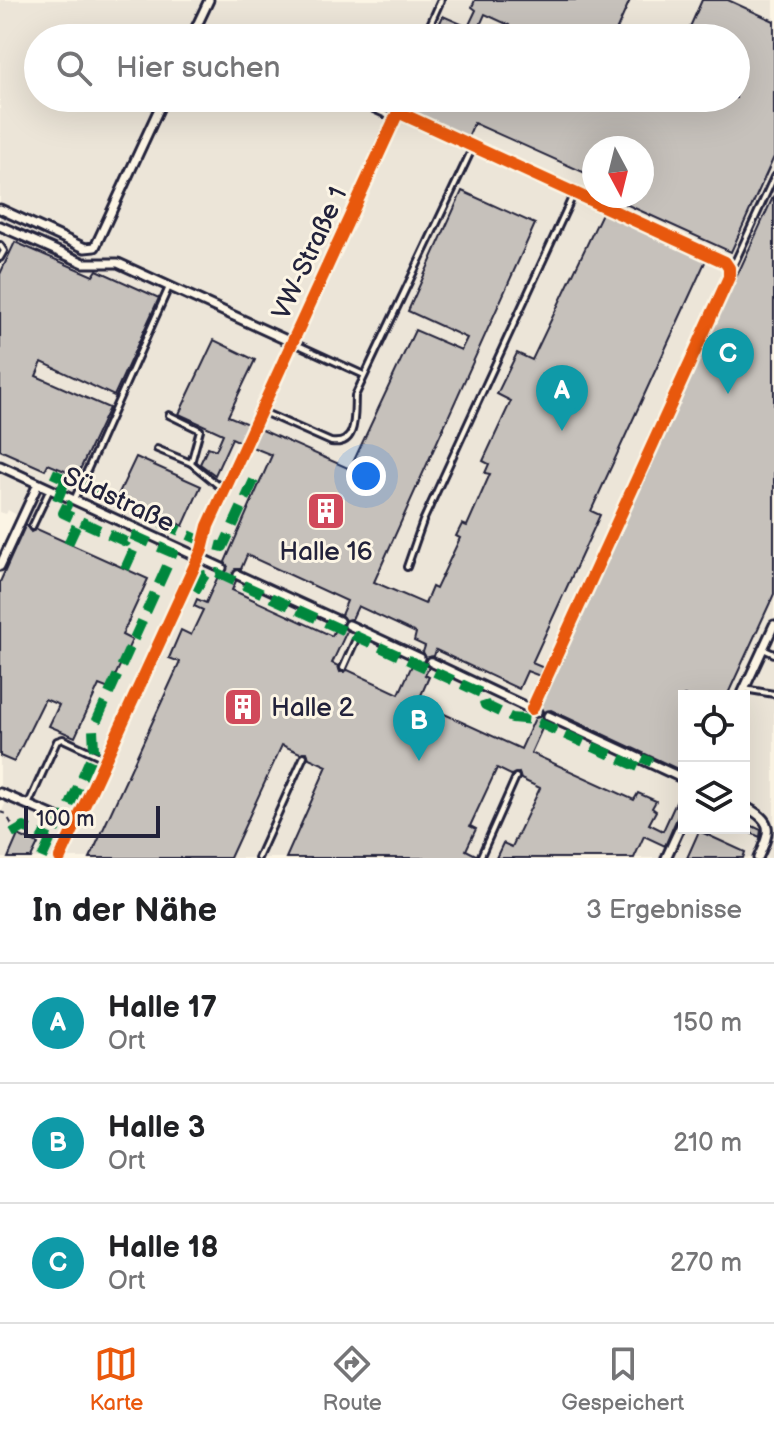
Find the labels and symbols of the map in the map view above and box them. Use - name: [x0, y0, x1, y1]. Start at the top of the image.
- north arrow: [582, 136, 654, 208]
- street label: VW-Straße 1: [266, 182, 355, 325]
- pin: C: [702, 328, 754, 394]
- pin: A: [536, 365, 588, 431]
- your location: [346, 456, 386, 496]
- street label: Südstraße: [58, 461, 179, 540]
- building icon: Halle 16: [305, 490, 347, 532]
- place label: Halle 16: [279, 537, 373, 568]
- building icon: Halle 2: [222, 686, 264, 728]
- place label: Halle 2: [271, 693, 355, 724]
- pin: B: [393, 695, 445, 761]
- scale bar: [24, 802, 160, 838]

